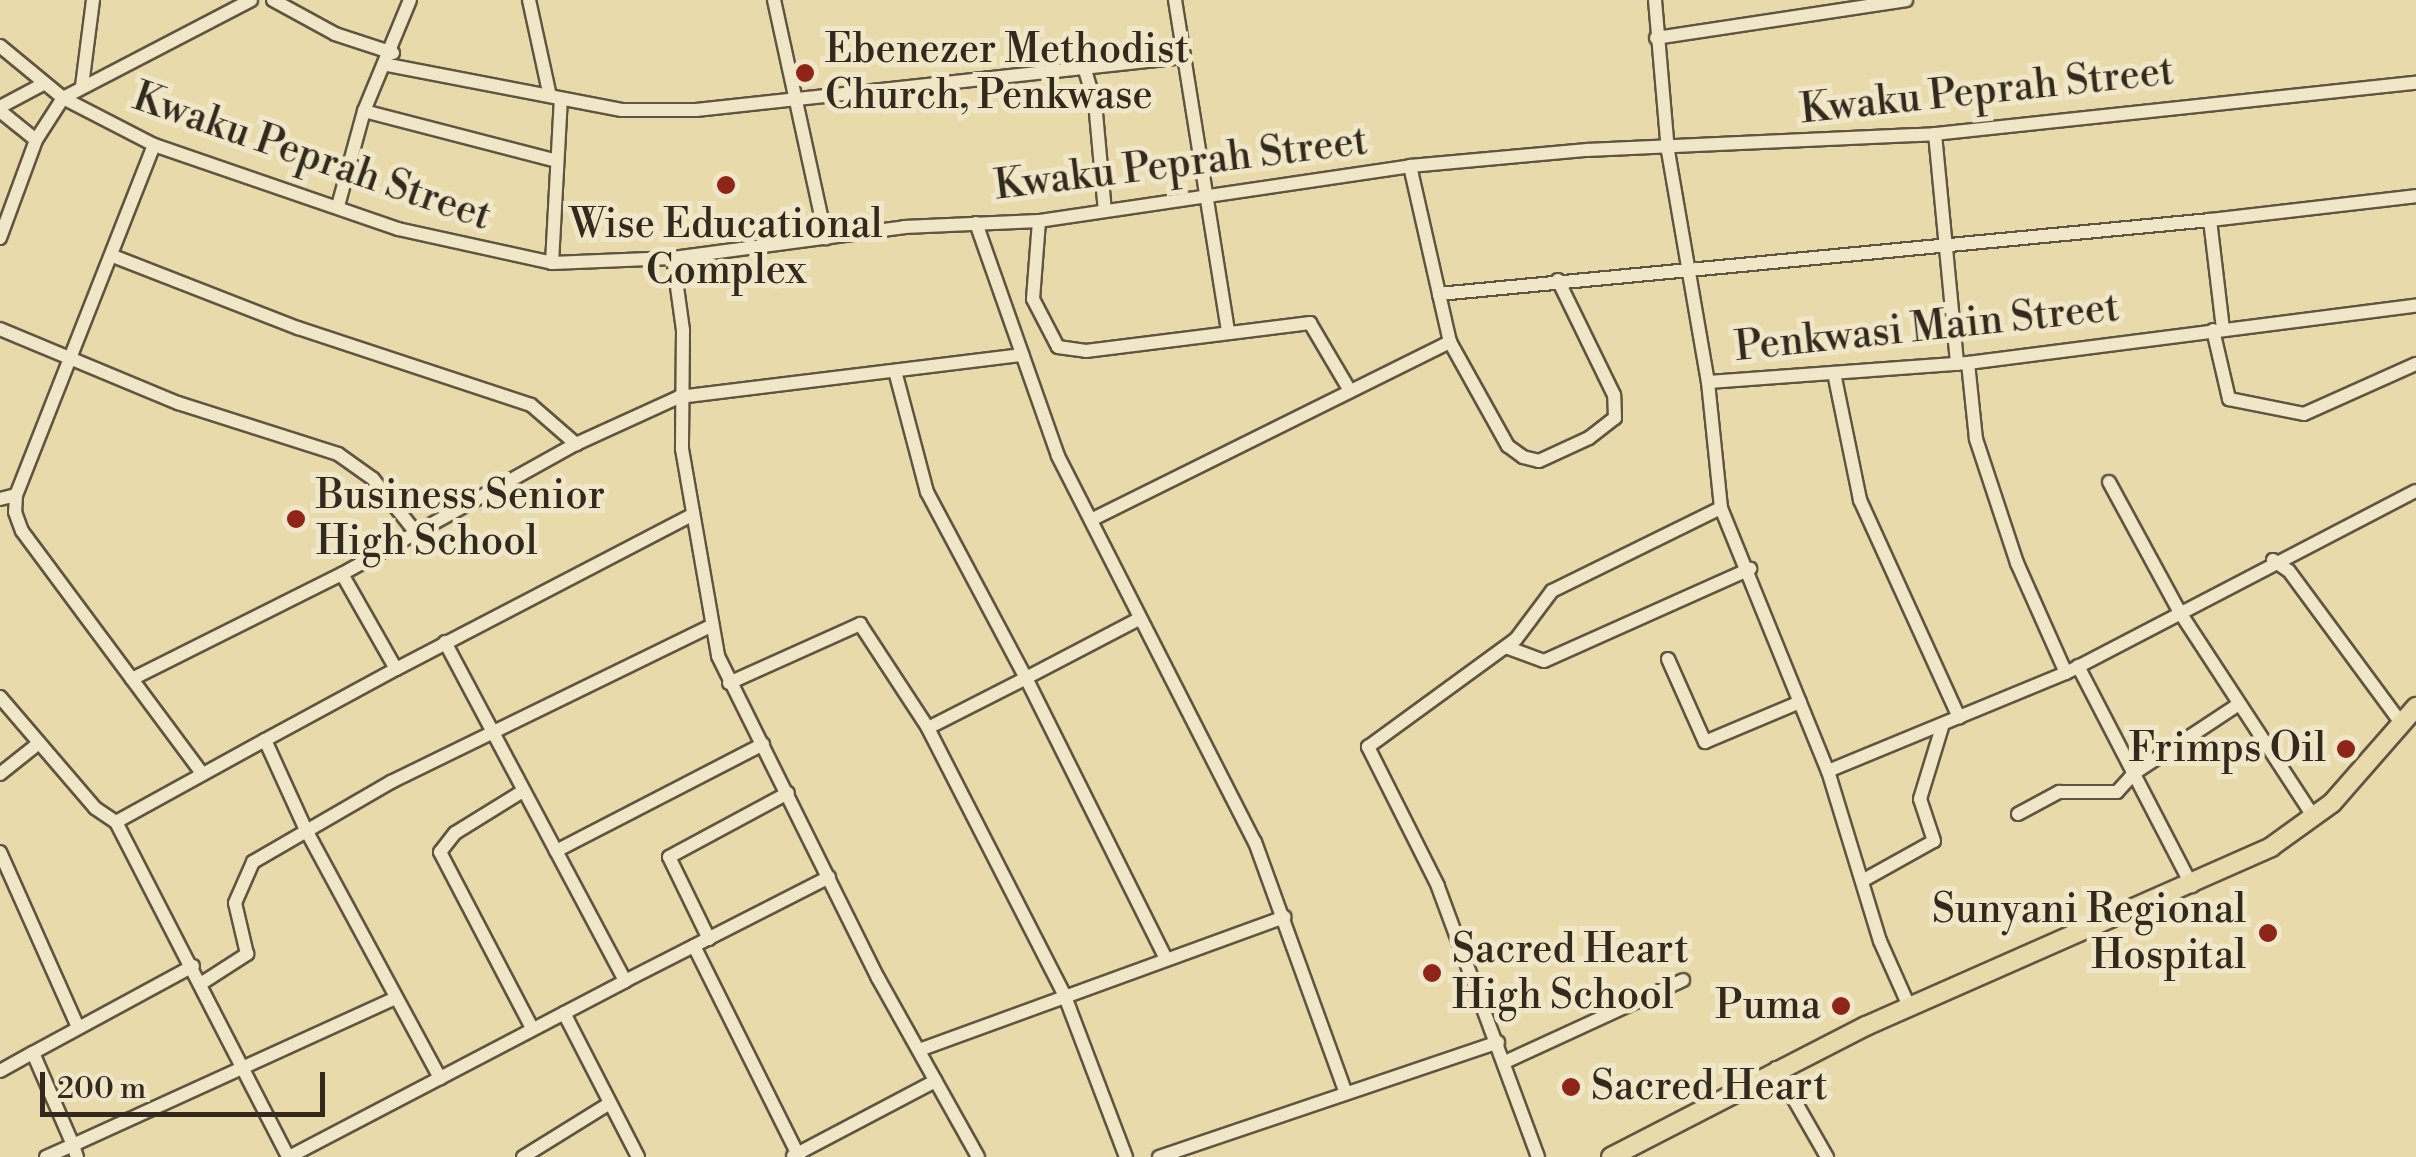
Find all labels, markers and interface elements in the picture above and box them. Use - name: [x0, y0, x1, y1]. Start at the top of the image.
- place label: Ebenezer Methodist Church, Penkwase: [825, 26, 1189, 120]
- street label: Kwaku Peprah Street: [1798, 48, 2176, 134]
- marker: Ebenezer Methodist Church, Penkwase: [794, 62, 816, 84]
- street label: Kwaku Peprah Street: [127, 73, 497, 241]
- street label: Kwaku Peprah Street: [992, 117, 1370, 211]
- marker: Wise Educational Complex: [715, 174, 737, 196]
- place label: Wise Educational Complex: [569, 201, 883, 295]
- street label: Penkwasi Main Street: [1732, 284, 2122, 372]
- place label: Business Senior High School: [316, 472, 605, 566]
- marker: Business Senior High School: [285, 508, 307, 530]
- place label: Frimps Oil: [2129, 725, 2326, 773]
- marker: Frimps Oil: [2335, 738, 2357, 760]
- place label: Sunyani Regional Hospital: [1932, 886, 2246, 980]
- marker: Sunyani Regional Hospital: [2255, 920, 2281, 946]
- place label: Sacred Heart High School: [1452, 926, 1689, 1020]
- marker: Sacred Heart High School: [1421, 962, 1443, 984]
- place label: Puma: [1715, 982, 1821, 1030]
- marker: Puma: [1830, 995, 1852, 1017]
- scale bar: [45, 1052, 330, 1114]
- place label: Sacred Heart: [1591, 1063, 1828, 1111]
- text: 200 m: [57, 1070, 146, 1108]
- marker: Sacred Heart: [1560, 1076, 1582, 1098]

